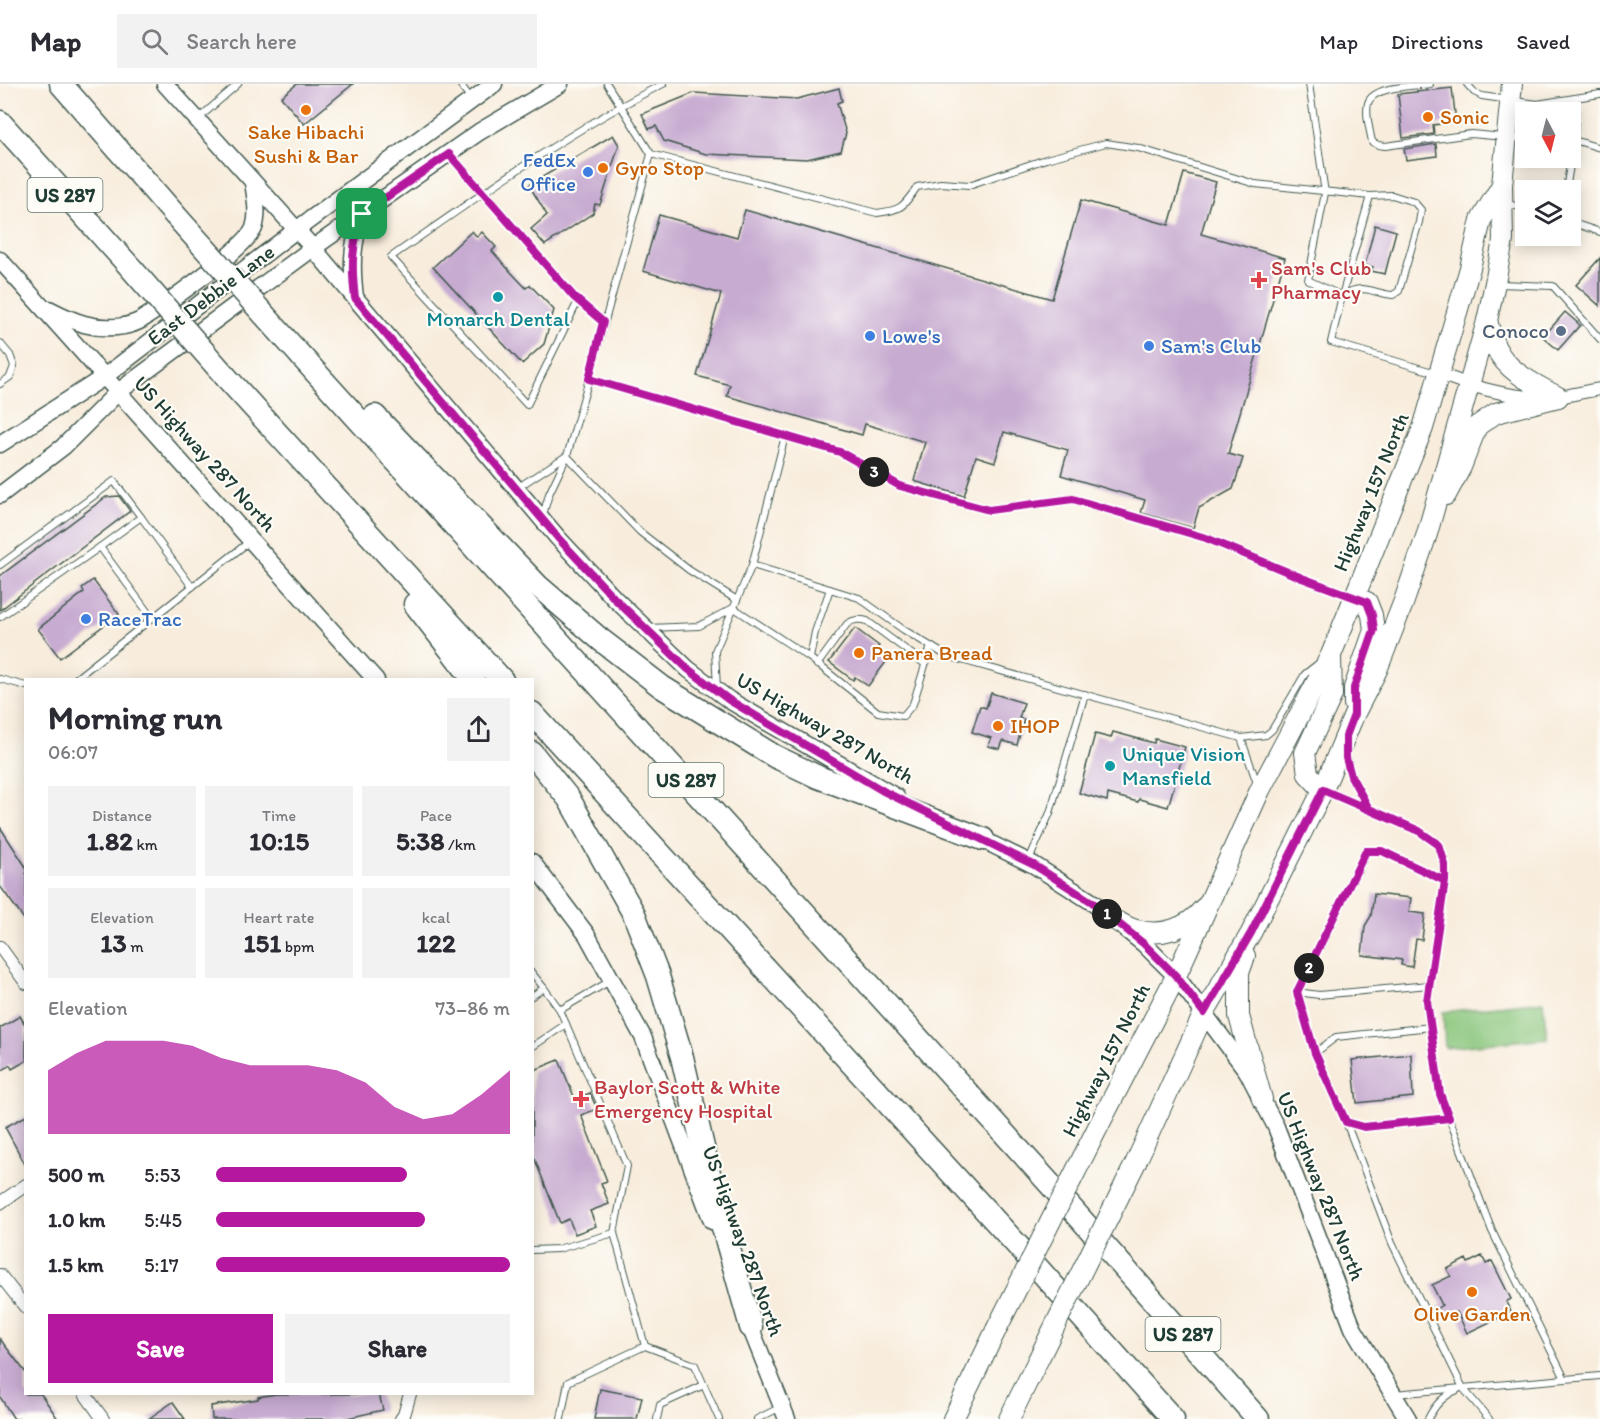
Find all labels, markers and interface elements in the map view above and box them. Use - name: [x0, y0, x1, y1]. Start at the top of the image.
- search box: [117, 14, 537, 68]
- text: Map: [30, 24, 81, 58]
- icon: search: [138, 25, 171, 58]
- text: Search here: [186, 28, 297, 55]
- text: Map: [1320, 29, 1358, 54]
- text: Directions: [1391, 29, 1483, 54]
- text: Saved: [1516, 29, 1570, 54]
- north arrow: [1515, 102, 1581, 168]
- map controls: [1515, 102, 1581, 246]
- marker: Sake Hibachi Sushi & Bar: [299, 103, 313, 117]
- place label: Sonic: [1440, 104, 1489, 129]
- marker: Sonic: [1421, 110, 1435, 124]
- place label: Sake Hibachi Sushi & Bar: [248, 119, 364, 168]
- place label: FedEx Office: [520, 147, 576, 196]
- place label: Gyro Stop: [615, 155, 704, 180]
- marker: Gyro Stop: [596, 161, 610, 175]
- marker: FedEx Office: [581, 165, 595, 179]
- road number: US 287: [28, 178, 103, 212]
- button: layers: [1515, 180, 1581, 246]
- pin: [336, 188, 387, 239]
- icon: arrive: [345, 197, 378, 230]
- street label: East Debbie Lane: [142, 239, 279, 350]
- place label: Sam's Club Pharmacy: [1271, 255, 1371, 304]
- marker: Sam's Club Pharmacy: [1252, 273, 1266, 287]
- marker: Monarch Dental: [491, 290, 505, 304]
- place label: Monarch Dental: [426, 306, 570, 331]
- place label: Conoco: [1482, 318, 1549, 343]
- place label: Lowe's: [882, 323, 941, 348]
- marker: Conoco: [1554, 324, 1568, 338]
- marker: Lowe's: [863, 329, 877, 343]
- place label: Sam's Club: [1161, 333, 1261, 358]
- marker: Sam's Club: [1142, 339, 1156, 353]
- street label: US Highway 287 North: [129, 371, 282, 537]
- street label: Highway 157 North: [1327, 409, 1414, 575]
- pin: 3: [859, 457, 889, 487]
- text: 3: [870, 462, 878, 481]
- place label: RaceTrac: [98, 606, 182, 631]
- marker: RaceTrac: [79, 612, 93, 626]
- place label: Panera Bread: [871, 640, 993, 665]
- marker: Panera Bread: [852, 646, 866, 660]
- street label: US Highway 287 North: [732, 666, 919, 789]
- text: Morning run: [48, 698, 223, 737]
- button: share: [447, 698, 510, 761]
- place label: IHOP: [1010, 713, 1060, 738]
- marker: IHOP: [991, 719, 1005, 733]
- text: 06:07: [48, 740, 98, 764]
- place label: Unique Vision Mansfield: [1122, 741, 1245, 790]
- marker: Unique Vision Mansfield: [1103, 759, 1117, 773]
- road number: US 287: [648, 763, 724, 797]
- text: Distance: [92, 806, 152, 825]
- text: Time: [262, 806, 296, 825]
- text: Pace: [420, 806, 452, 825]
- text: 1.82: [86, 825, 133, 857]
- text: 10:15: [249, 825, 309, 857]
- text: 5:38: [396, 825, 444, 857]
- text: km: [133, 835, 158, 854]
- text: /km: [444, 835, 476, 854]
- pin: 1: [1092, 899, 1122, 929]
- text: 1: [1103, 904, 1111, 923]
- text: Elevation: [90, 908, 154, 927]
- text: Heart rate: [244, 908, 314, 927]
- text: kcal: [422, 908, 450, 927]
- text: 13: [100, 927, 127, 959]
- text: 151: [243, 927, 281, 959]
- text: 122: [416, 927, 456, 959]
- text: m: [127, 937, 144, 956]
- text: bpm: [281, 937, 315, 956]
- pin: 2: [1294, 953, 1324, 983]
- text: 2: [1305, 958, 1313, 977]
- street label: Highway 157 North: [1056, 979, 1155, 1141]
- text: Elevation: [48, 996, 127, 1020]
- text: 73–86 m: [435, 996, 510, 1020]
- place label: Baylor Scott & White Emergency Hospital: [594, 1074, 781, 1123]
- street label: US Highway 287 North: [1272, 1088, 1371, 1284]
- marker: Baylor Scott & White Emergency Hospital: [572, 1090, 590, 1108]
- street label: US Highway 287 North: [697, 1142, 790, 1340]
- text: 500 m: [48, 1163, 104, 1187]
- text: 5:53: [144, 1163, 181, 1187]
- text: 1.0 km: [48, 1208, 105, 1232]
- text: 5:45: [144, 1208, 182, 1232]
- text: 1.5 km: [48, 1253, 104, 1277]
- text: 5:17: [144, 1253, 179, 1277]
- marker: Olive Garden: [1465, 1285, 1479, 1299]
- place label: Olive Garden: [1413, 1301, 1531, 1326]
- button: Save: [48, 1314, 273, 1383]
- button: Share: [285, 1314, 510, 1383]
- road number: US 287: [1146, 1317, 1220, 1351]

